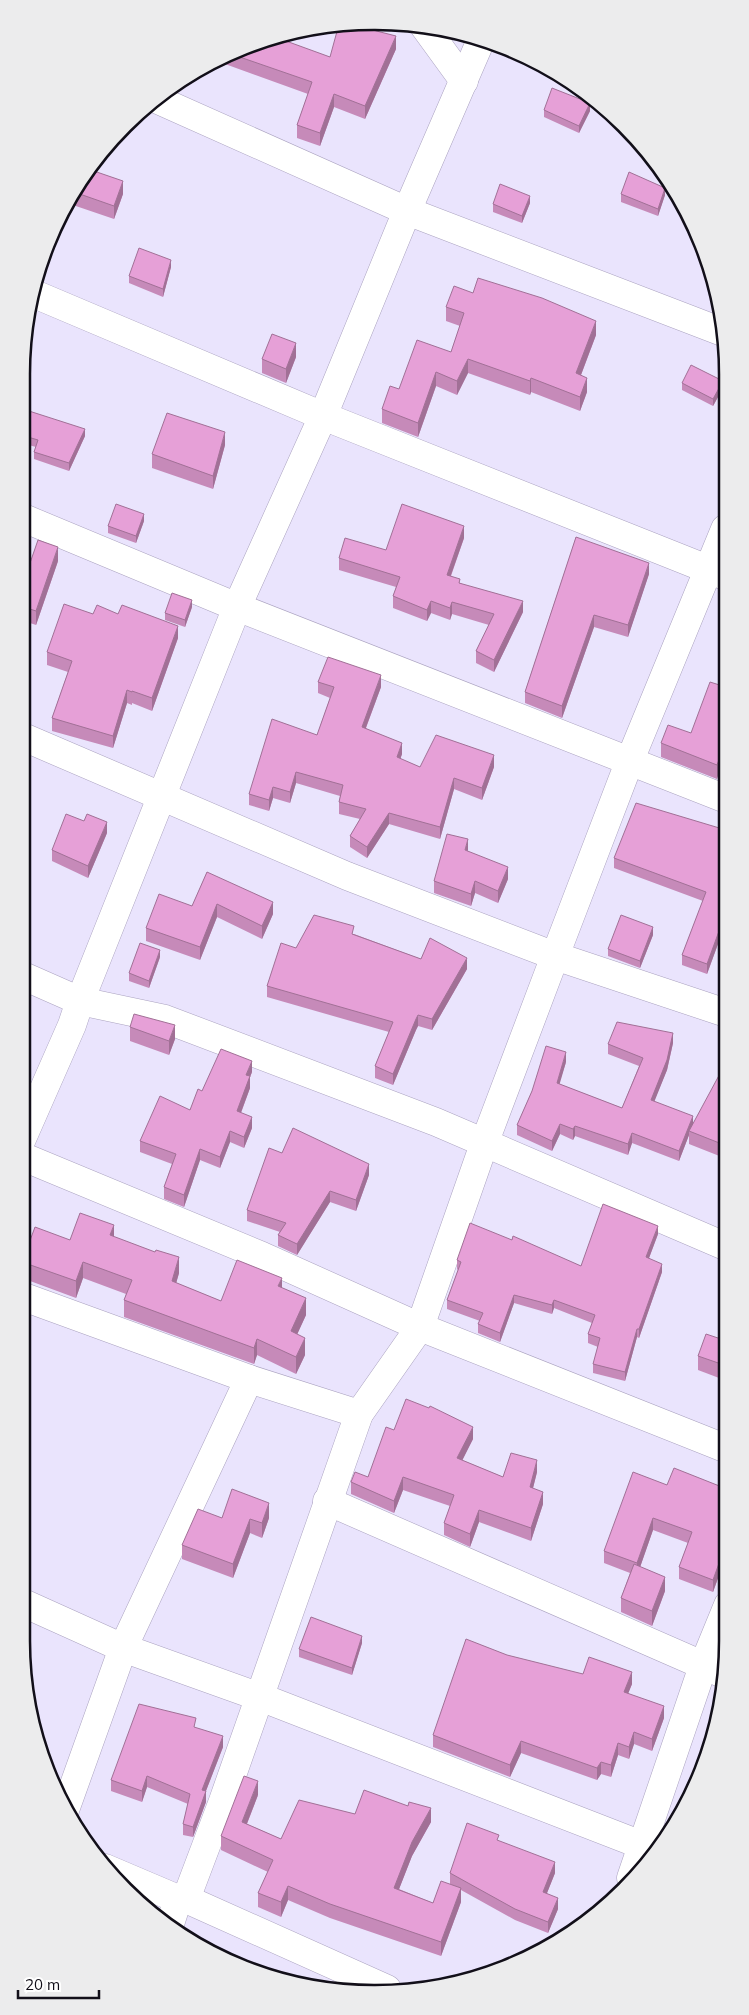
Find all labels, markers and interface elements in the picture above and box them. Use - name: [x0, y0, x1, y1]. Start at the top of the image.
- scale bar: [18, 1968, 99, 2000]
- text: 20 m: [25, 1975, 60, 1994]

